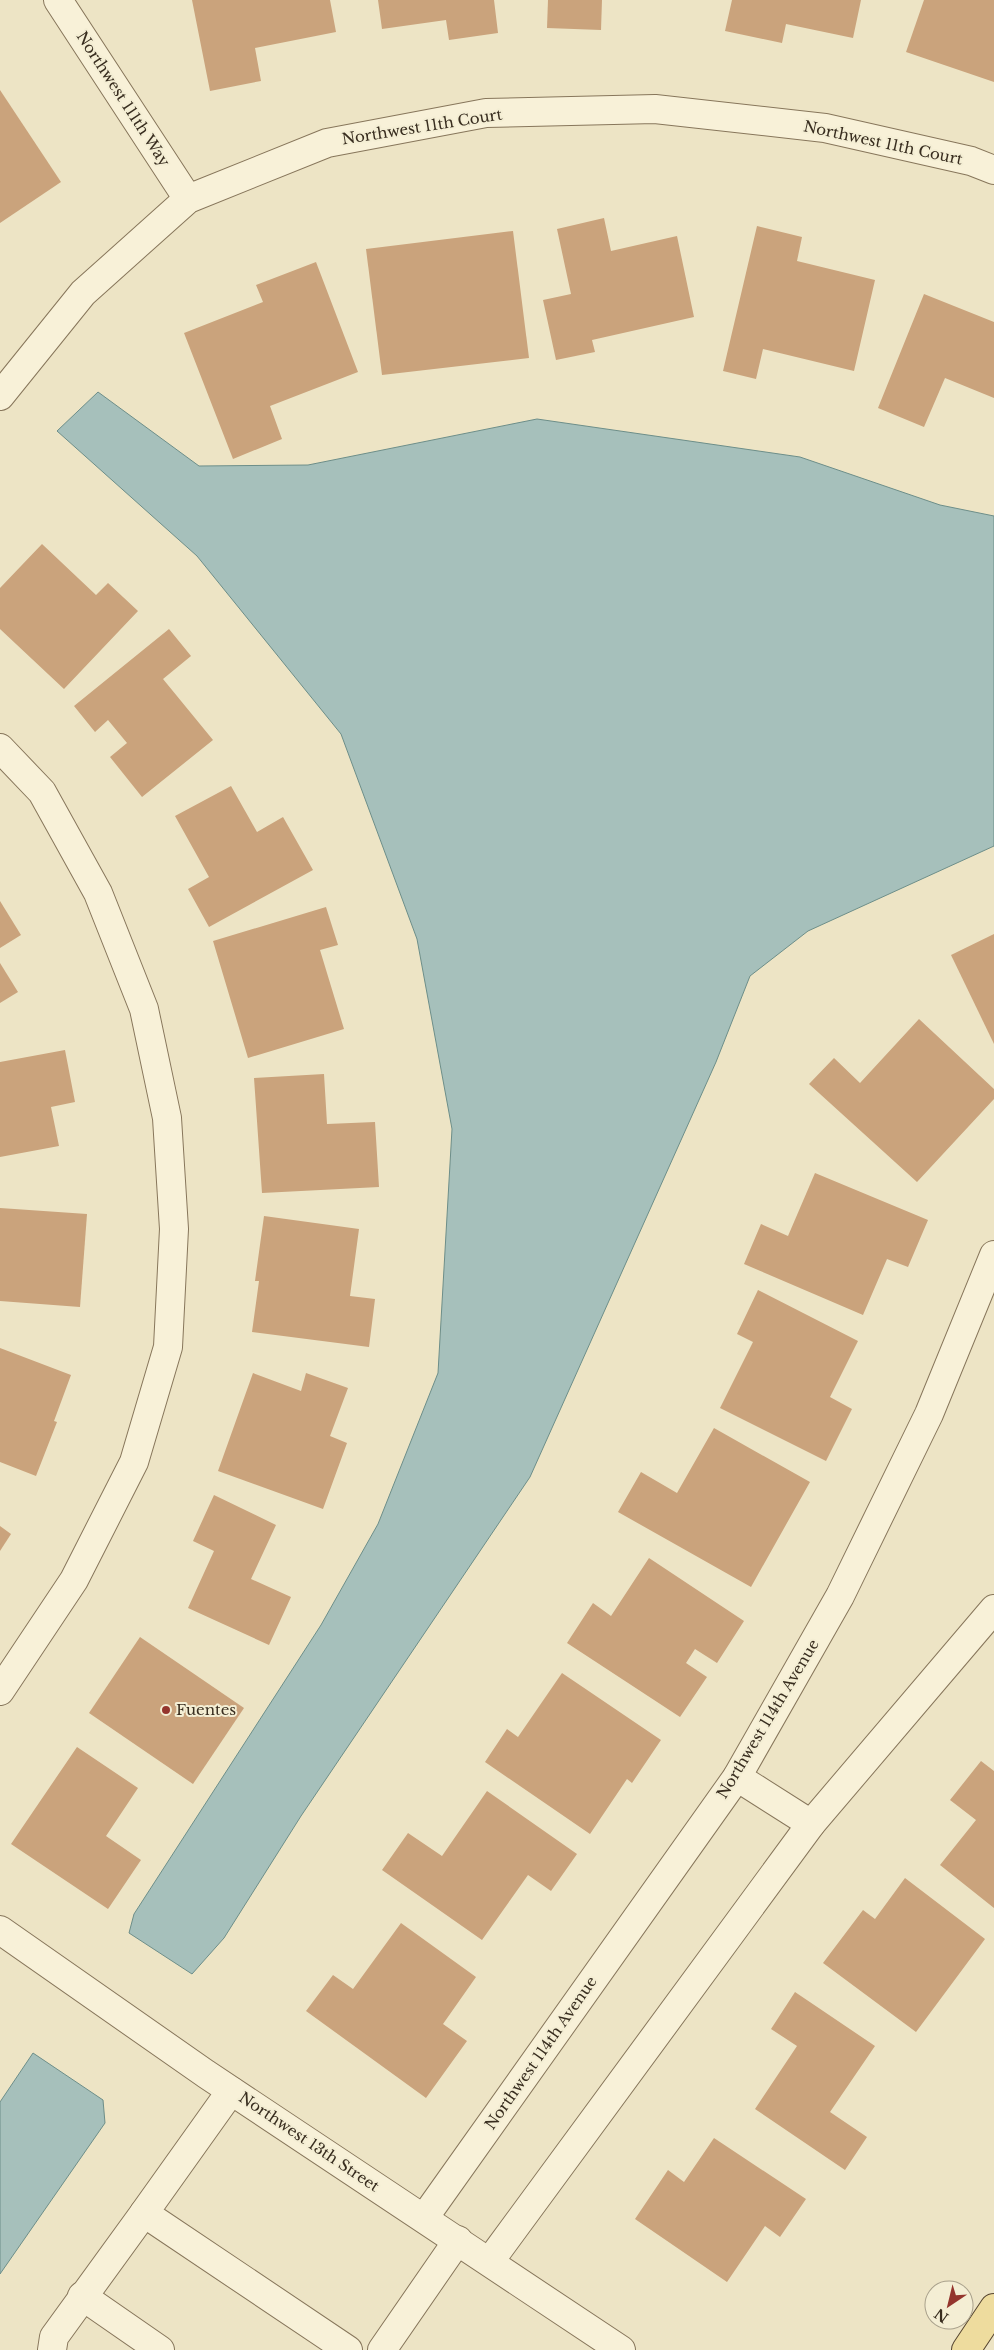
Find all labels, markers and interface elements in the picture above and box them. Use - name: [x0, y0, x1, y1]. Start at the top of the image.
- street label: Northwest 111th Way: [73, 28, 174, 170]
- street label: Northwest 11th Court: [340, 104, 504, 149]
- street label: Northwest 11th Court: [802, 116, 965, 169]
- street label: Northwest 114th Avenue: [712, 1636, 823, 1802]
- place label: Fuentes: [176, 1700, 236, 1719]
- marker: Fuentes: [160, 1704, 172, 1716]
- street label: Northwest 114th Avenue: [480, 1972, 601, 2133]
- street label: Northwest 13th Street: [236, 2088, 383, 2196]
- north arrow: [924, 2280, 974, 2330]
- text: N: [931, 2304, 952, 2327]

